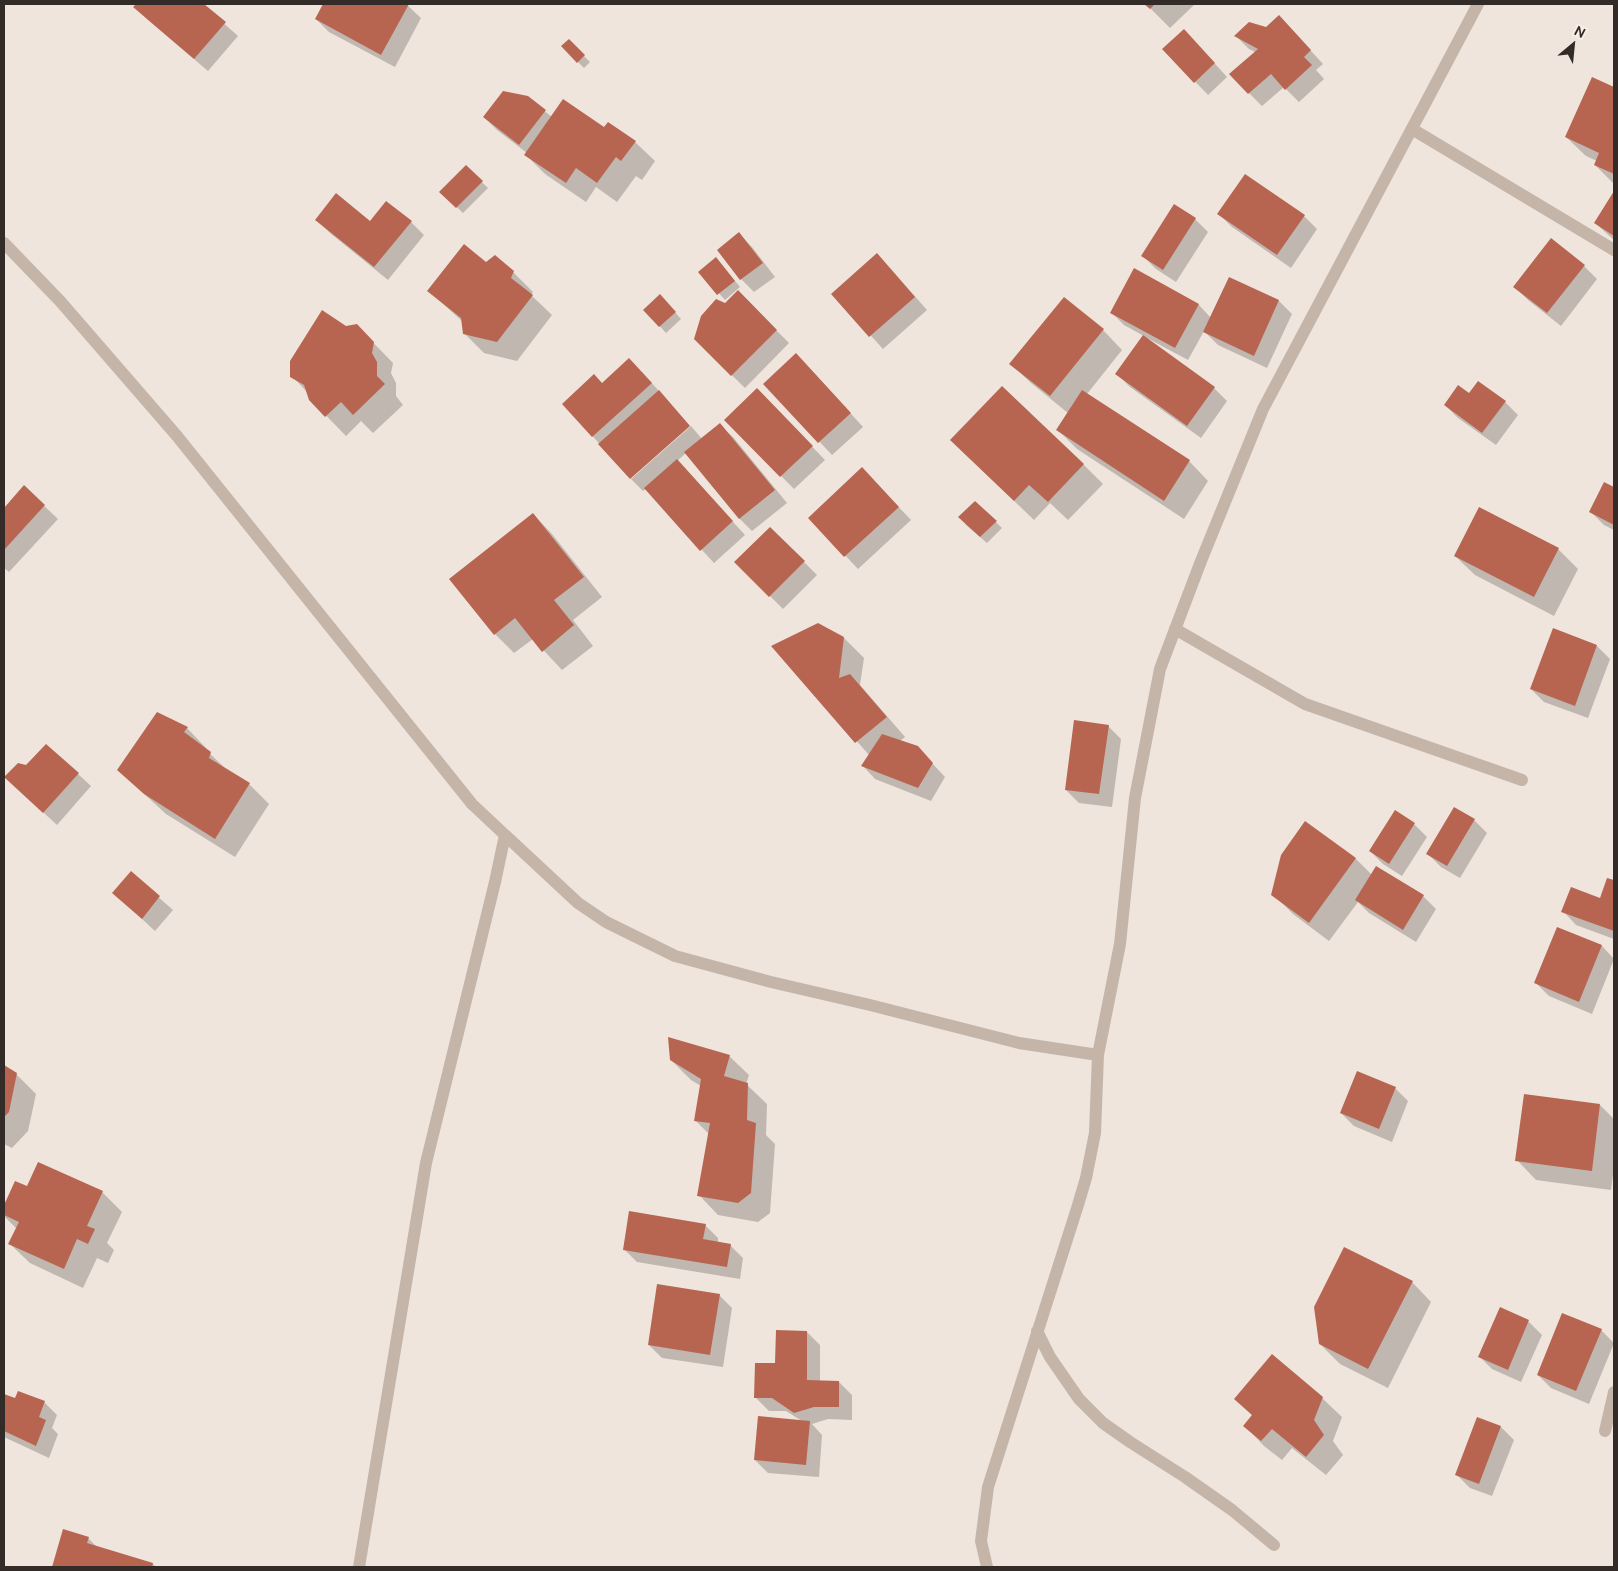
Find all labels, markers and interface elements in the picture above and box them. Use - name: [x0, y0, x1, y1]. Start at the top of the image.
- north arrow: [1548, 20, 1598, 70]
- text: N: [1572, 22, 1588, 41]

